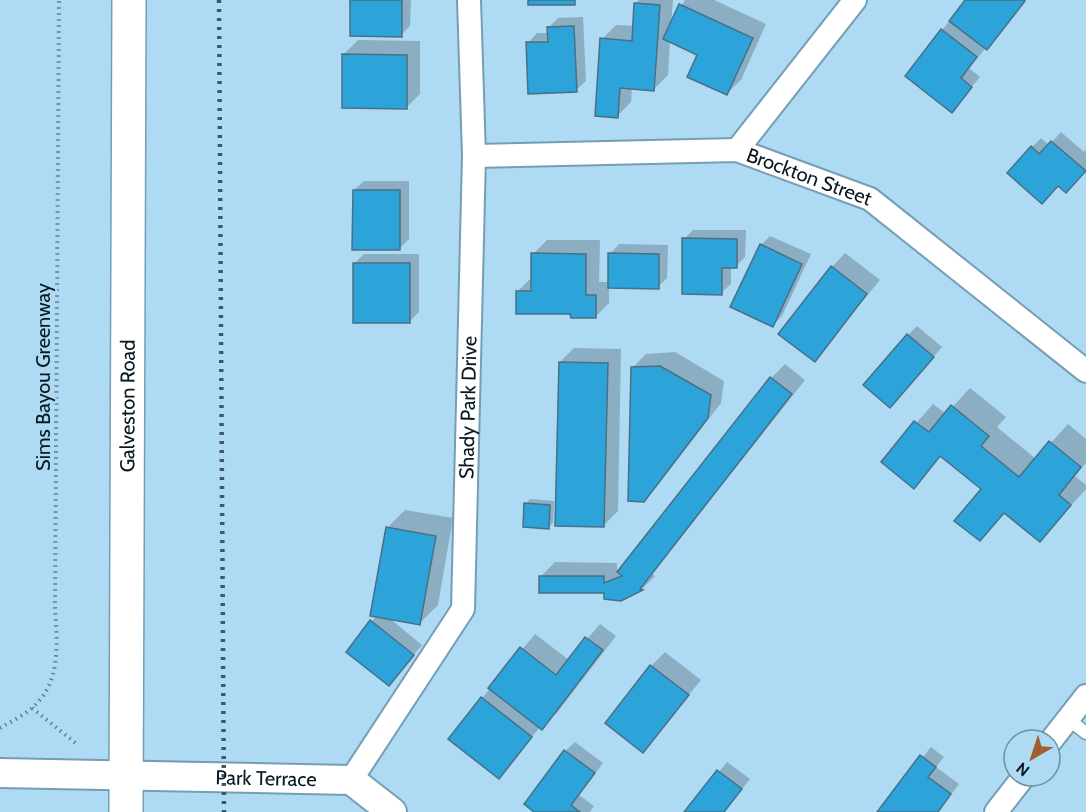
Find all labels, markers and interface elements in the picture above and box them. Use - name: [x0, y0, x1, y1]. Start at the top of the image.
- street label: Brockton Street: [743, 143, 875, 211]
- street label: Sims Bayou Greenway: [31, 283, 55, 471]
- street label: Shady Park Drive: [454, 336, 482, 479]
- street label: Galveston Road: [115, 340, 140, 472]
- north arrow: [1002, 728, 1062, 788]
- text: N: [1013, 758, 1033, 780]
- street label: Park Terrace: [215, 765, 317, 791]

